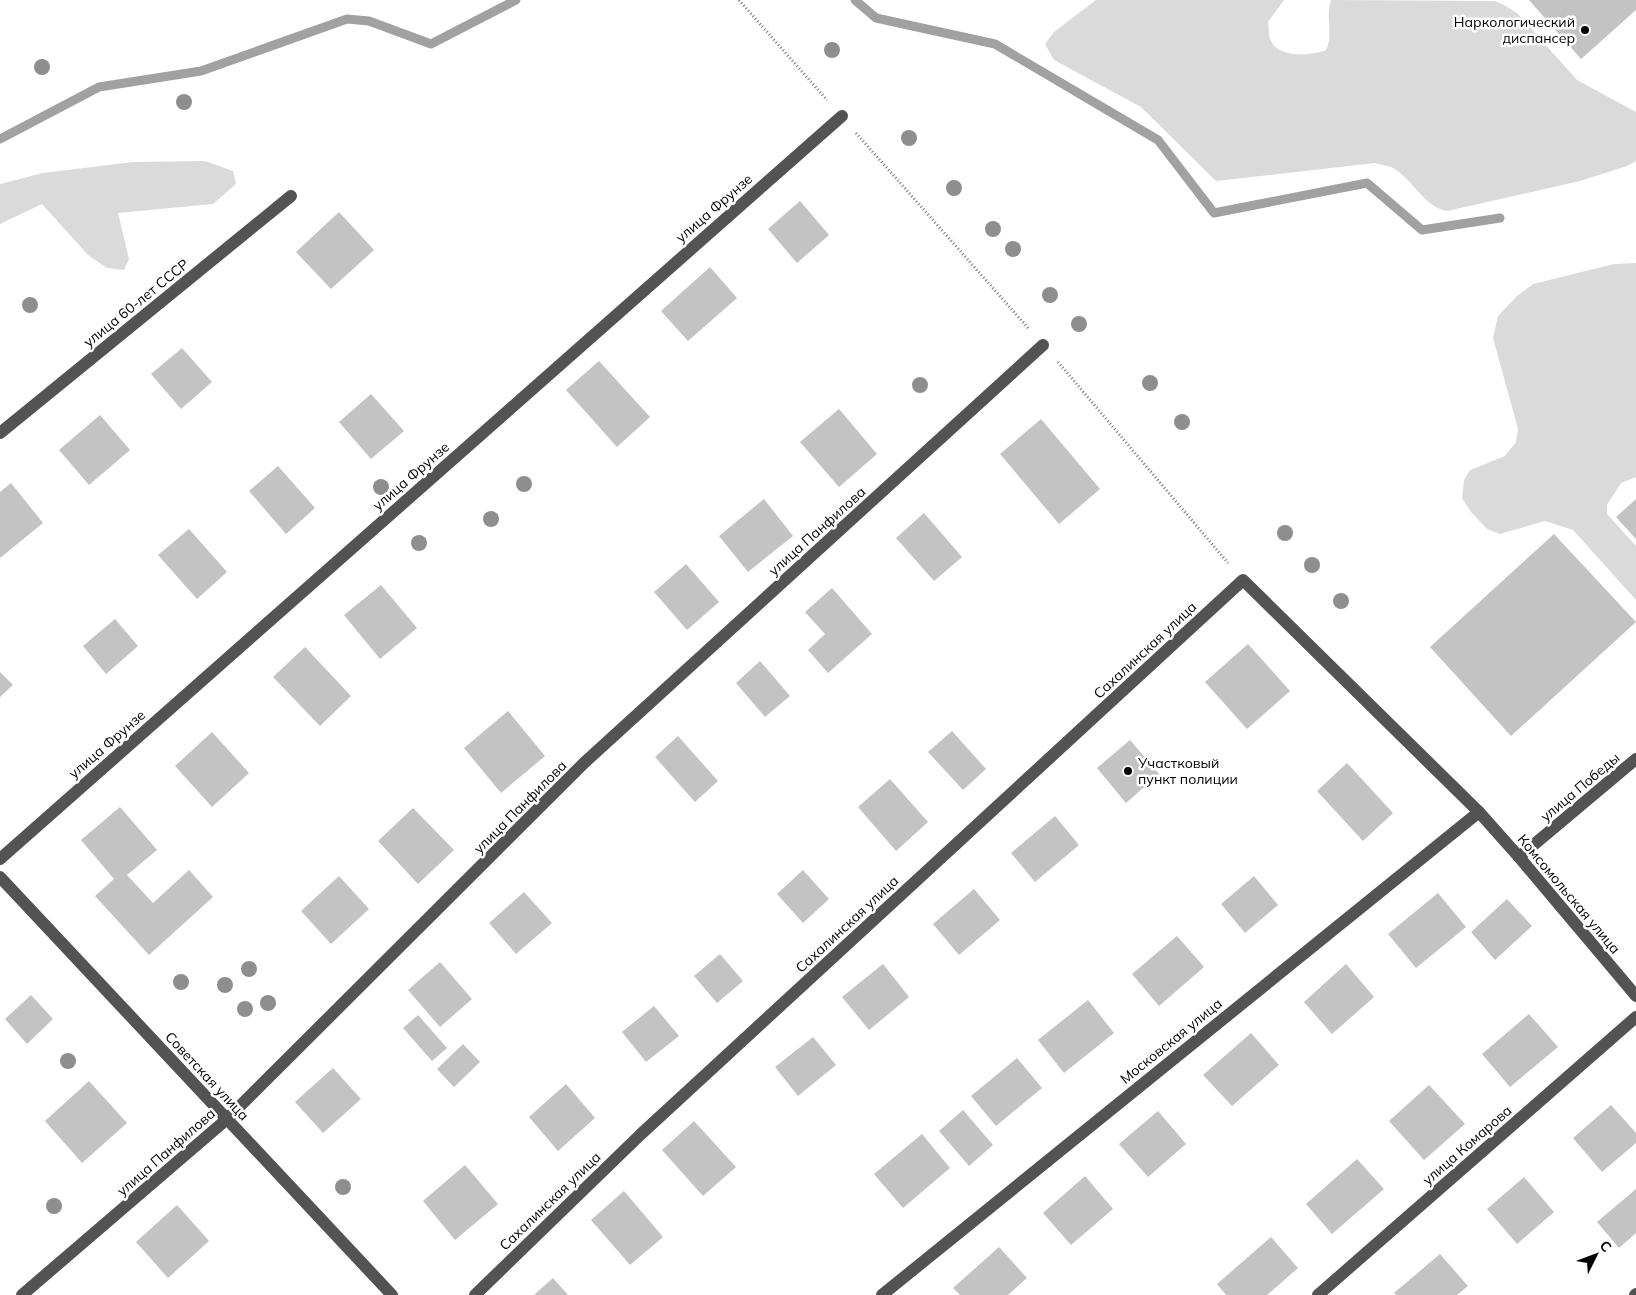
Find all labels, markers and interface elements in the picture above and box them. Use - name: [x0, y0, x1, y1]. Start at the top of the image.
- place label: Наркологический диспансер: [1454, 13, 1575, 47]
- marker: Наркологический диспансер: [1579, 24, 1591, 36]
- street label: улица Фрунзе: [672, 170, 756, 246]
- street label: улица 60-лет СССР: [80, 255, 192, 351]
- street label: улица Фрунзе: [369, 438, 453, 514]
- street label: улица Панфилова: [765, 483, 869, 579]
- street label: Сахалинская улица: [1090, 598, 1200, 702]
- street label: улица Фрунзе: [65, 706, 149, 782]
- street label: улица Победы: [1537, 749, 1623, 825]
- place label: Участковый пункт полиции: [1137, 754, 1238, 788]
- street label: улица Панфилова: [470, 757, 570, 857]
- marker: Участковый пункт полиции: [1122, 765, 1134, 777]
- street label: Комсомольская улица: [1514, 831, 1624, 957]
- street label: Сахалинская улица: [792, 872, 902, 976]
- street label: Московская улица: [1116, 994, 1226, 1088]
- street label: Советская улица: [161, 1028, 253, 1124]
- street label: улица Комарова: [1419, 1101, 1515, 1189]
- street label: улица Панфилова: [113, 1104, 219, 1200]
- street label: Сахалинская улица: [495, 1148, 605, 1254]
- north arrow: [1571, 1230, 1621, 1280]
- text: С: [1596, 1237, 1616, 1256]

